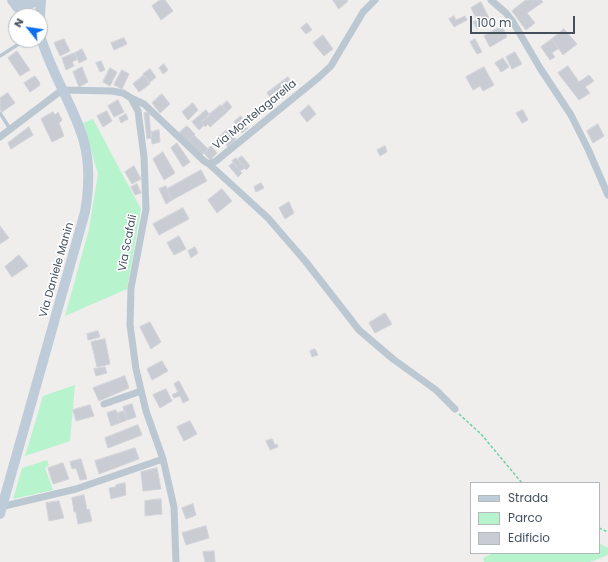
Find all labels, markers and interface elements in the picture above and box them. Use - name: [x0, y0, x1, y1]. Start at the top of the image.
- north arrow: [8, 8, 48, 48]
- scale bar: [472, 8, 577, 34]
- text: 100 m: [477, 14, 511, 31]
- text: N: [9, 15, 27, 30]
- street label: Via Montelagarella: [211, 77, 299, 153]
- street label: Via Scafali: [116, 213, 140, 273]
- street label: Via Daniele Manin: [37, 221, 77, 319]
- legend: [470, 482, 600, 554]
- text: Strada: [508, 489, 548, 506]
- text: Parco: [508, 509, 543, 526]
- text: Edificio: [508, 529, 550, 546]

